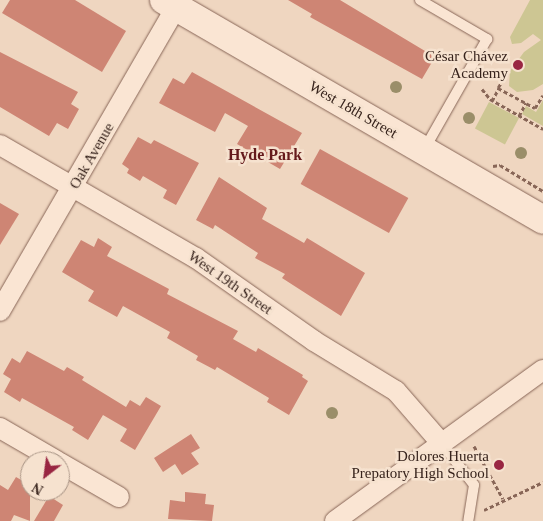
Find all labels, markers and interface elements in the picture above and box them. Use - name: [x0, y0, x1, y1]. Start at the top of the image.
- place label: César Chávez Academy: [425, 47, 508, 82]
- marker: César Chávez Academy: [512, 59, 524, 71]
- street label: West 18th Street: [306, 78, 400, 142]
- street label: Oak Avenue: [66, 119, 118, 193]
- district label: Hyde Park: [228, 145, 302, 165]
- street label: West 19th Street: [184, 247, 276, 319]
- place label: Dolores Huerta Prepatory High School: [352, 447, 489, 482]
- north arrow: [20, 451, 70, 501]
- marker: Dolores Huerta Prepatory High School: [493, 459, 505, 471]
- text: N: [30, 480, 46, 498]

